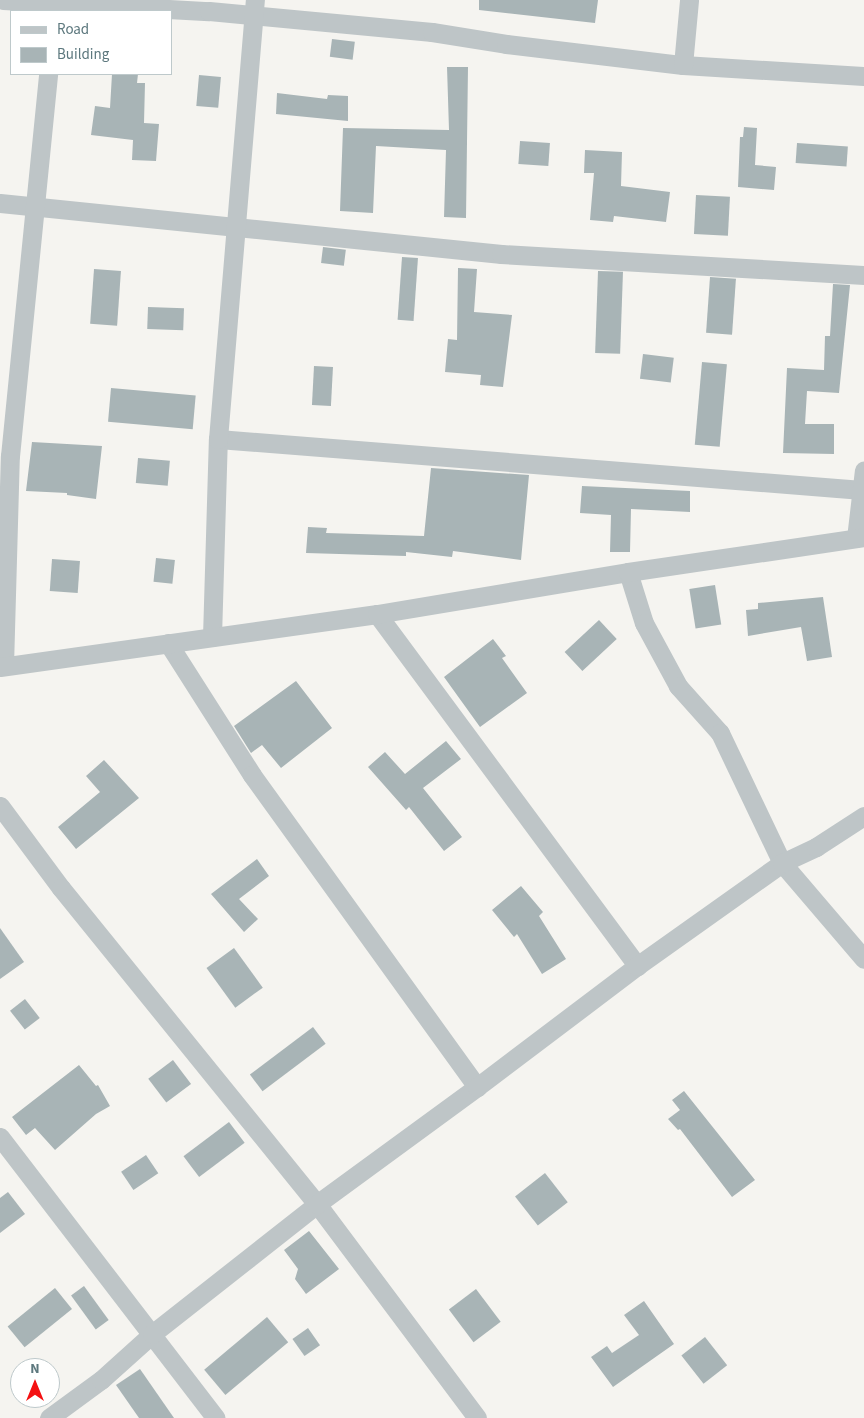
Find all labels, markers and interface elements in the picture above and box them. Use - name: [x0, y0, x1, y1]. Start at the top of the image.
- legend: [10, 10, 172, 75]
- text: Road: [57, 19, 89, 40]
- text: Building: [57, 44, 109, 65]
- north arrow: [10, 1358, 60, 1408]
- text: N: [30, 1359, 40, 1379]

